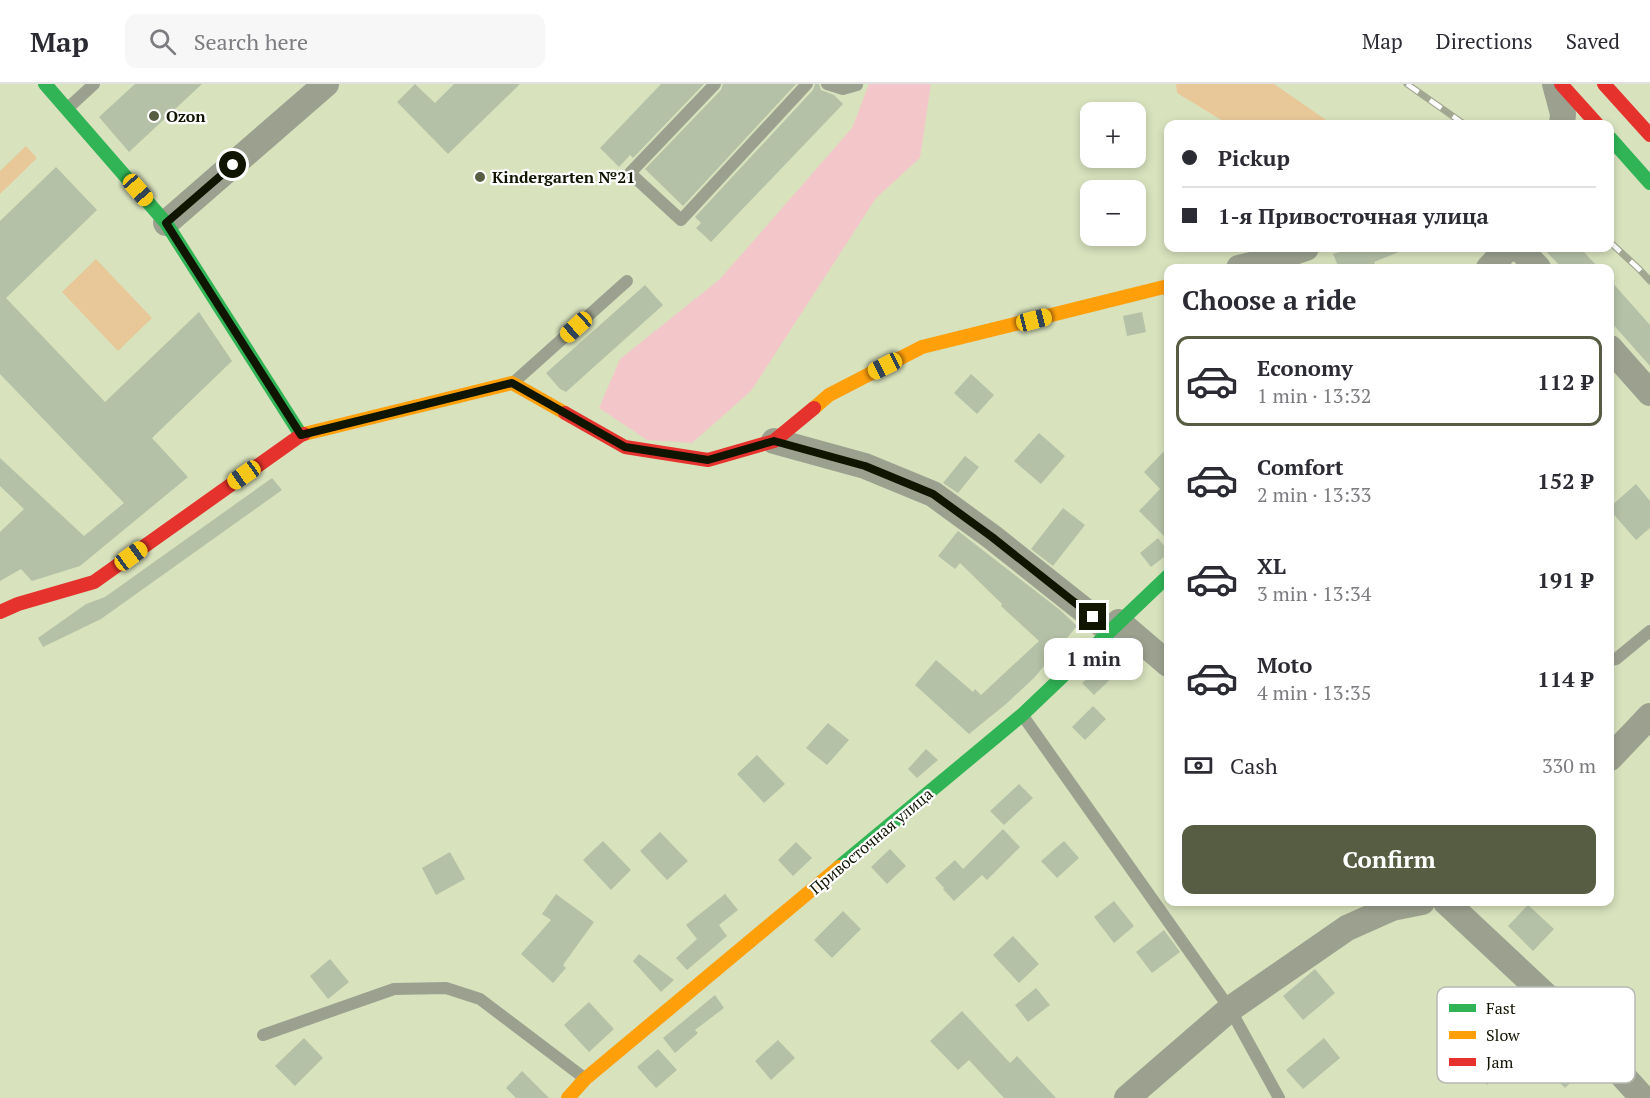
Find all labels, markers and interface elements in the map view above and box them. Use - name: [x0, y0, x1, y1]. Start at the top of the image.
- search box: [125, 14, 545, 68]
- text: Map: [30, 23, 89, 60]
- icon: search: [146, 25, 179, 58]
- text: Search here: [194, 27, 308, 56]
- text: Map: [1362, 27, 1403, 55]
- text: Directions: [1436, 27, 1533, 55]
- text: Saved: [1566, 27, 1620, 55]
- map controls: [1080, 102, 1146, 246]
- button: +: [1080, 102, 1146, 168]
- place label: Ozon: [166, 105, 206, 127]
- marker: Ozon: [147, 109, 161, 123]
- text: Pickup: [1218, 143, 1290, 172]
- route start: [219, 151, 246, 178]
- place label: Kindergarten №21: [492, 166, 635, 188]
- marker: Kindergarten №21: [473, 170, 487, 184]
- car: [119, 171, 157, 209]
- button: −: [1080, 180, 1146, 246]
- text: 1-я Привосточная улица: [1218, 201, 1489, 230]
- text: Choose a ride: [1182, 282, 1357, 318]
- car: [1014, 307, 1054, 333]
- car: [557, 308, 595, 346]
- car: [865, 350, 905, 382]
- text: Economy: [1257, 353, 1353, 382]
- icon: car: [1185, 354, 1239, 408]
- text: 112 ₽: [1537, 367, 1593, 396]
- text: 1 min · 13:32: [1257, 382, 1371, 409]
- text: Comfort: [1257, 452, 1343, 481]
- icon: car: [1185, 453, 1239, 507]
- car: [224, 457, 264, 493]
- text: 152 ₽: [1537, 466, 1593, 495]
- text: 2 min · 13:33: [1257, 481, 1371, 508]
- car: [111, 538, 151, 574]
- text: XL: [1257, 551, 1286, 580]
- icon: car: [1185, 552, 1239, 606]
- text: 191 ₽: [1537, 565, 1593, 594]
- text: 3 min · 13:34: [1257, 580, 1371, 607]
- route end: [1079, 603, 1106, 630]
- callout: 1 min: [1044, 638, 1142, 680]
- text: 1 min: [1066, 645, 1121, 672]
- text: Moto: [1257, 650, 1312, 679]
- icon: car: [1185, 651, 1239, 705]
- text: 114 ₽: [1537, 664, 1593, 693]
- text: 4 min · 13:35: [1257, 679, 1371, 706]
- icon: cash: [1182, 749, 1215, 782]
- text: Cash: [1230, 751, 1278, 780]
- text: 330 m: [1542, 752, 1596, 779]
- street label: Привосточная улица: [805, 783, 937, 899]
- button: Confirm: [1182, 825, 1596, 894]
- legend: [1437, 987, 1635, 1083]
- text: Fast: [1486, 997, 1516, 1019]
- text: Slow: [1486, 1024, 1520, 1046]
- text: Jam: [1486, 1051, 1514, 1073]

